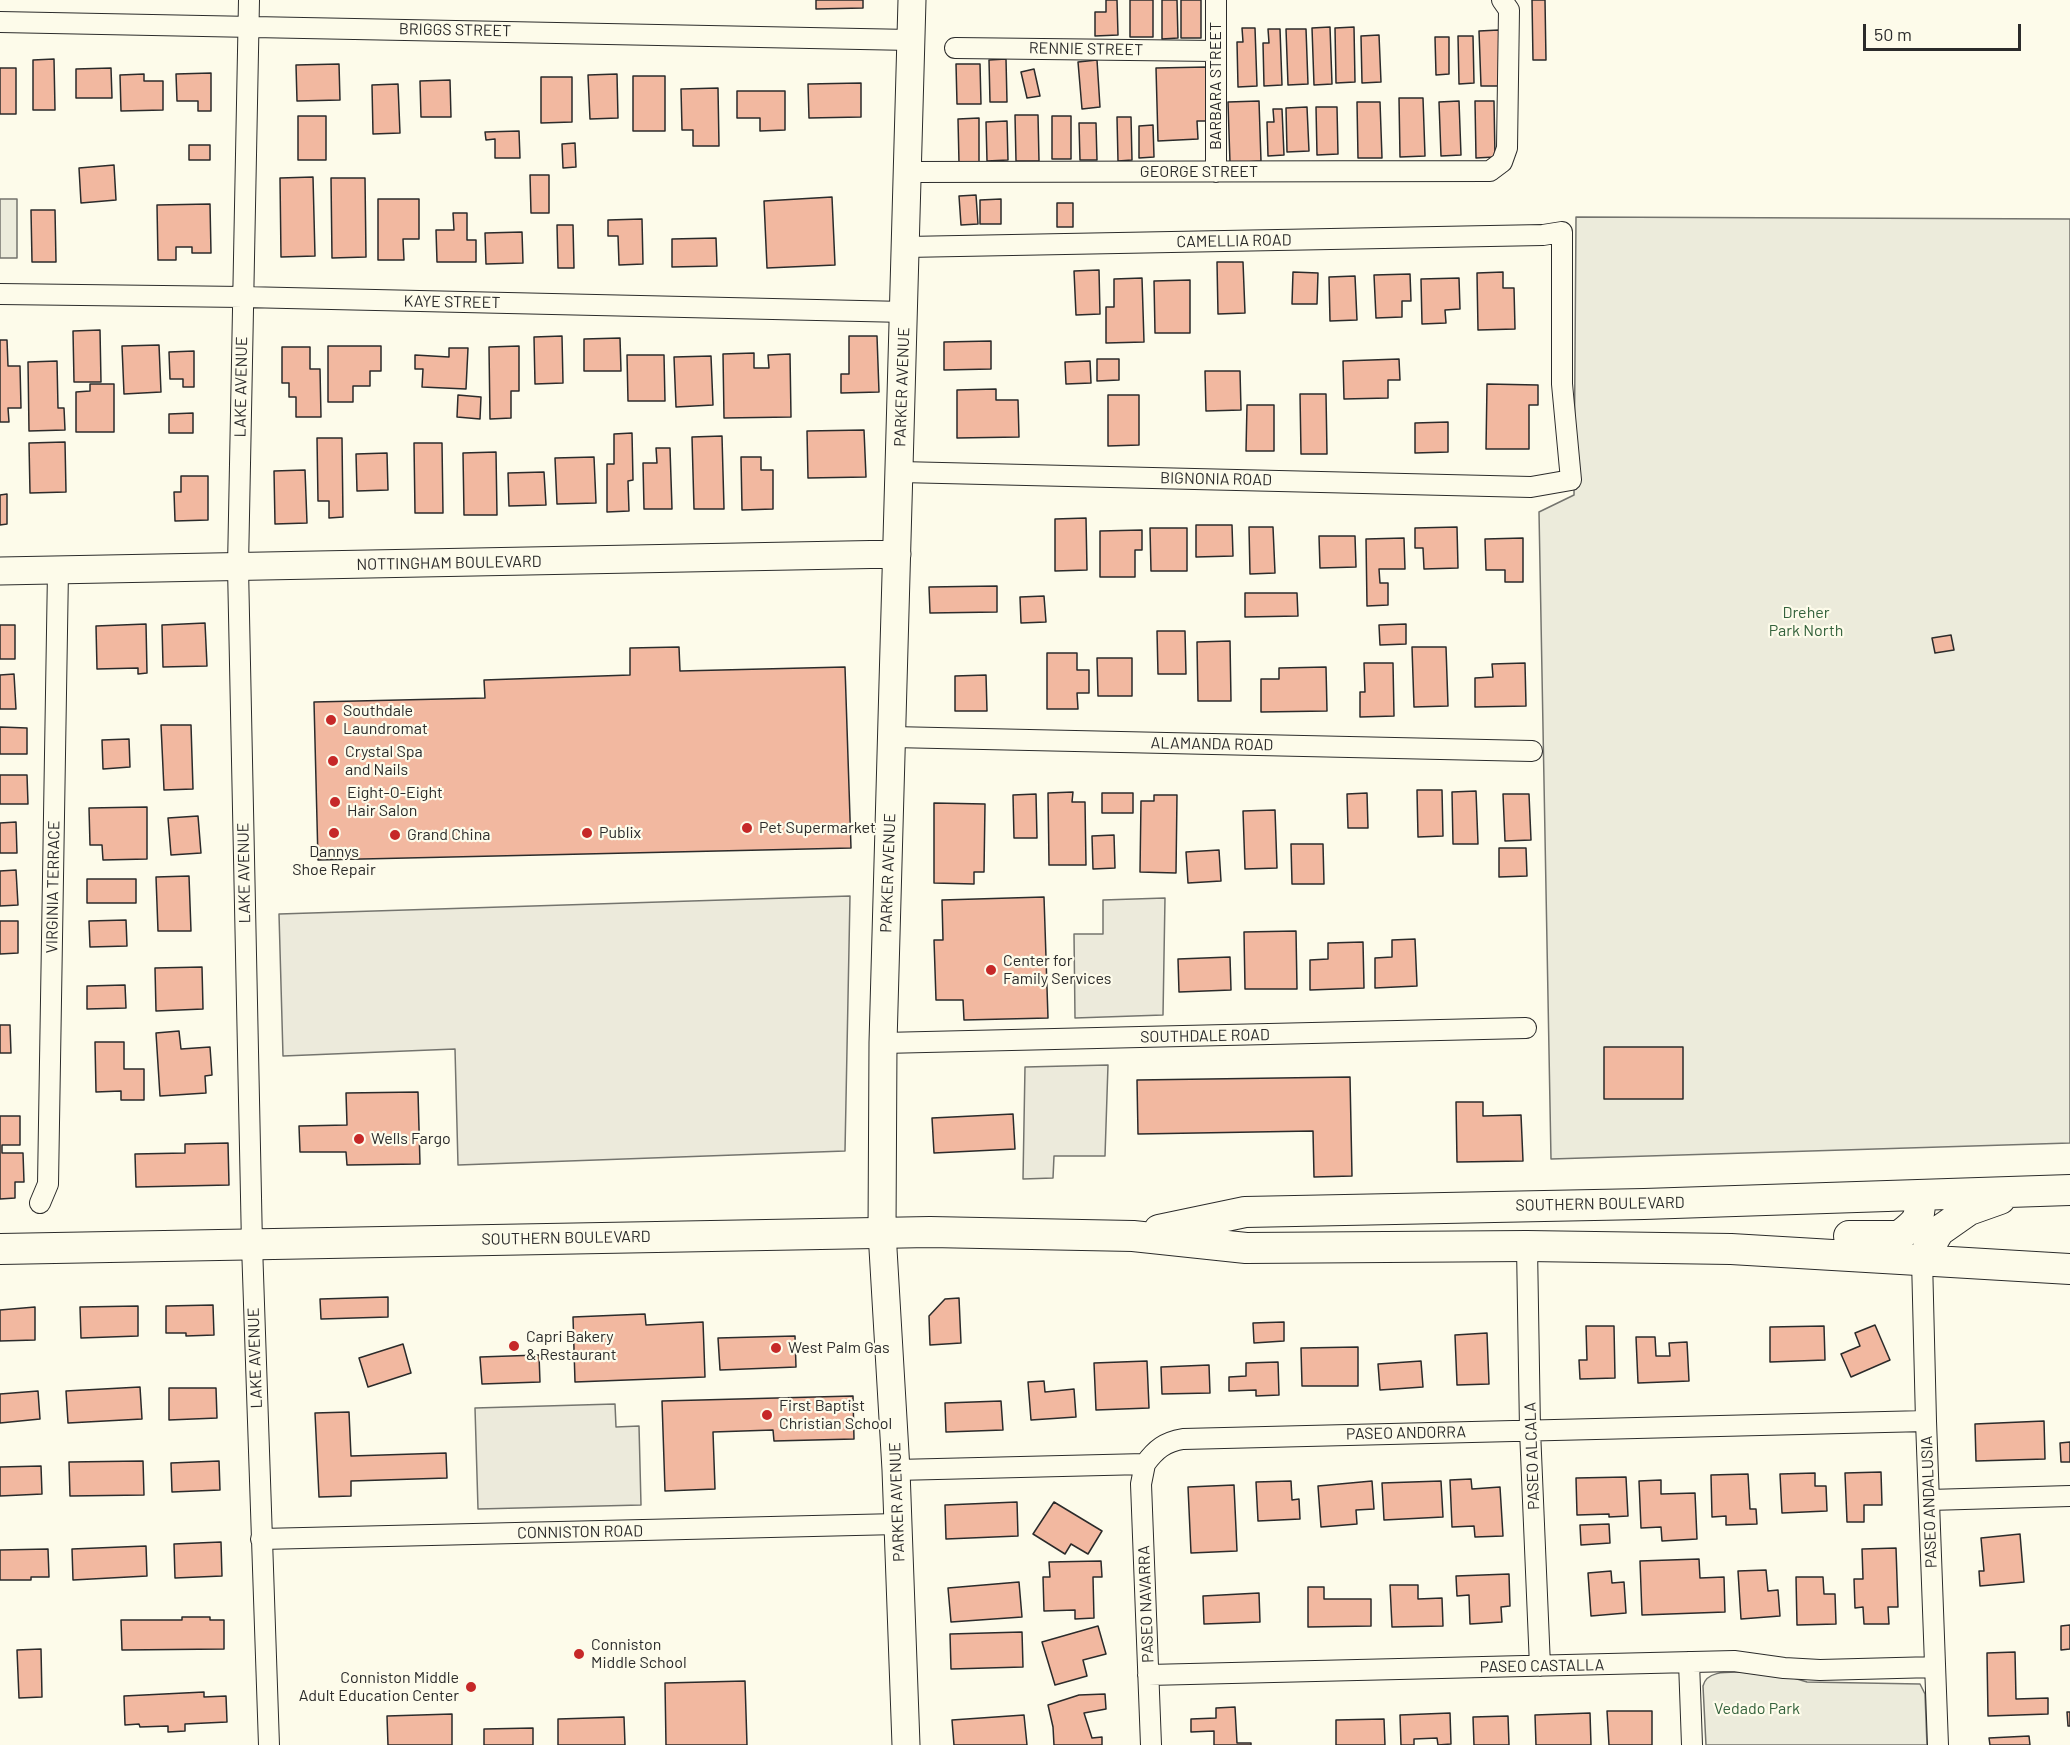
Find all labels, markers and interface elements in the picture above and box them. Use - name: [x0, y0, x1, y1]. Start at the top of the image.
- scale bar: [1866, 12, 2024, 50]
- street label: BRIGGS STREET: [399, 19, 511, 41]
- street label: BARBARA STREET: [1206, 22, 1226, 150]
- text: 50 m: [1874, 23, 1912, 45]
- street label: RENNIE STREET: [1029, 38, 1143, 60]
- street label: GEORGE STREET: [1140, 162, 1258, 182]
- street label: CAMELLIA ROAD: [1176, 230, 1292, 252]
- street label: KAYE STREET: [403, 292, 501, 312]
- street label: PARKER AVENUE: [890, 327, 914, 447]
- street label: LAKE AVENUE: [231, 336, 251, 438]
- street label: BIGNONIA ROAD: [1160, 468, 1272, 490]
- street label: NOTTINGHAM BOULEVARD: [356, 552, 542, 574]
- park label: Dreher Park North: [1769, 603, 1843, 641]
- place label: Southdale Laundromat: [343, 701, 428, 739]
- marker: Southdale Laundromat: [324, 713, 338, 727]
- street label: ALAMANDA ROAD: [1150, 733, 1274, 755]
- place label: Crystal Spa and Nails: [345, 742, 423, 780]
- marker: Crystal Spa and Nails: [326, 754, 340, 768]
- place label: Eight-O-Eight Hair Salon: [347, 783, 443, 821]
- marker: Eight-O-Eight Hair Salon: [328, 795, 342, 809]
- street label: PARKER AVENUE: [876, 813, 900, 933]
- place label: Pet Supermarket: [759, 818, 876, 838]
- street label: VIRGINIA TERRACE: [42, 820, 64, 954]
- marker: Pet Supermarket: [740, 821, 754, 835]
- street label: LAKE AVENUE: [234, 822, 254, 924]
- place label: Publix: [599, 823, 641, 843]
- place label: Grand China: [407, 825, 490, 845]
- marker: Dannys Shoe Repair: [327, 826, 341, 840]
- marker: Publix: [580, 826, 594, 840]
- marker: Grand China: [388, 828, 402, 842]
- place label: Dannys Shoe Repair: [292, 842, 376, 880]
- place label: Center for Family Services: [1003, 951, 1111, 989]
- marker: Center for Family Services: [984, 963, 998, 977]
- street label: SOUTHDALE ROAD: [1140, 1025, 1270, 1047]
- place label: Wells Fargo: [371, 1129, 451, 1149]
- marker: Wells Fargo: [352, 1132, 366, 1146]
- street label: SOUTHERN BOULEVARD: [1515, 1193, 1685, 1215]
- street label: SOUTHERN BOULEVARD: [481, 1227, 651, 1249]
- street label: LAKE AVENUE: [244, 1307, 266, 1409]
- place label: Capri Bakery & Restaurant: [526, 1327, 617, 1365]
- place label: West Palm Gas: [788, 1338, 890, 1358]
- marker: Capri Bakery & Restaurant: [507, 1339, 521, 1353]
- marker: West Palm Gas: [769, 1341, 783, 1355]
- place label: First Baptist Christian School: [779, 1396, 892, 1434]
- street label: PASEO ALCALA: [1521, 1402, 1543, 1510]
- marker: First Baptist Christian School: [760, 1408, 774, 1422]
- street label: PASEO ANDORRA: [1346, 1422, 1466, 1444]
- street label: PASEO ANDALUSIA: [1917, 1435, 1941, 1569]
- street label: PARKER AVENUE: [885, 1442, 909, 1562]
- street label: CONNISTON ROAD: [517, 1521, 643, 1543]
- street label: PASEO NAVARRA: [1134, 1545, 1158, 1663]
- place label: Conniston Middle School: [591, 1635, 687, 1673]
- marker: Conniston Middle School: [572, 1647, 586, 1661]
- street label: PASEO CASTALLA: [1479, 1655, 1605, 1677]
- place label: Conniston Middle Adult Education Center: [299, 1668, 459, 1706]
- marker: Conniston Middle Adult Education Center: [464, 1680, 478, 1694]
- park label: Vedado Park: [1714, 1699, 1800, 1719]

